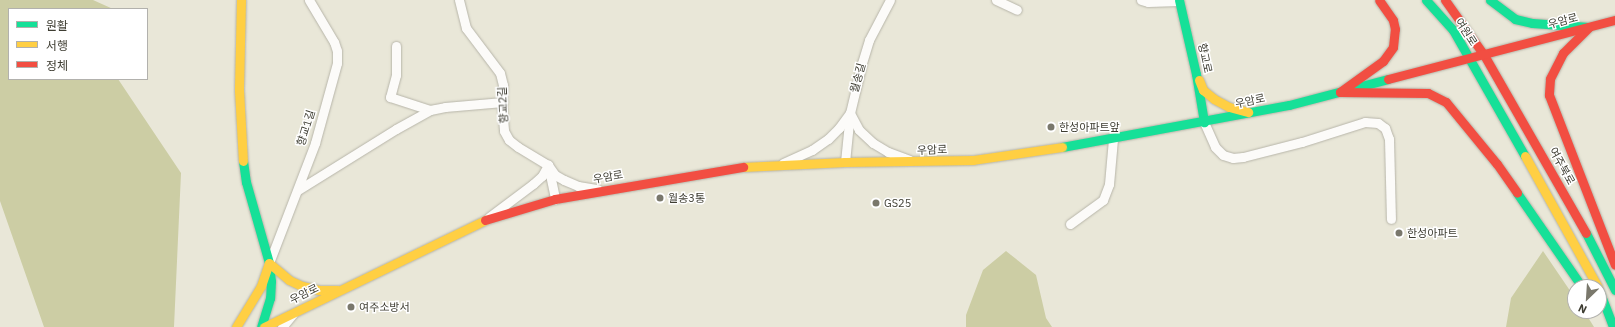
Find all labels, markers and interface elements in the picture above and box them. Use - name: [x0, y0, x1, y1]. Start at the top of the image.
- legend: [8, 8, 148, 80]
- street label: 우암로: [1547, 11, 1579, 31]
- street label: 여원로: [1452, 16, 1480, 48]
- text: 원활: [46, 18, 68, 33]
- text: 서행: [46, 38, 68, 53]
- street label: 향교로: [1195, 42, 1215, 74]
- text: 정체: [46, 58, 68, 73]
- street label: 월송길: [848, 62, 868, 94]
- street label: 향교2길: [495, 86, 511, 124]
- street label: 우암로: [1234, 91, 1266, 111]
- street label: 향교1길: [294, 108, 318, 148]
- place label: 한성아파트앞: [1059, 120, 1120, 134]
- marker: 한성아파트앞: [1046, 122, 1056, 132]
- street label: 우암로: [917, 143, 947, 157]
- street label: 여주북로: [1546, 145, 1578, 187]
- street label: 우암로: [592, 168, 624, 186]
- place label: 월송3통: [668, 191, 705, 205]
- marker: 월송3통: [655, 193, 665, 203]
- place label: GS25: [884, 196, 911, 210]
- marker: GS25: [871, 198, 881, 208]
- place label: 한성아파트: [1407, 226, 1458, 240]
- marker: 한성아파트: [1394, 228, 1404, 238]
- north arrow: [1567, 279, 1607, 319]
- street label: 우암로: [287, 281, 321, 307]
- place label: 여주소방서: [359, 300, 410, 314]
- text: N: [1576, 301, 1589, 317]
- marker: 여주소방서: [346, 302, 356, 312]

